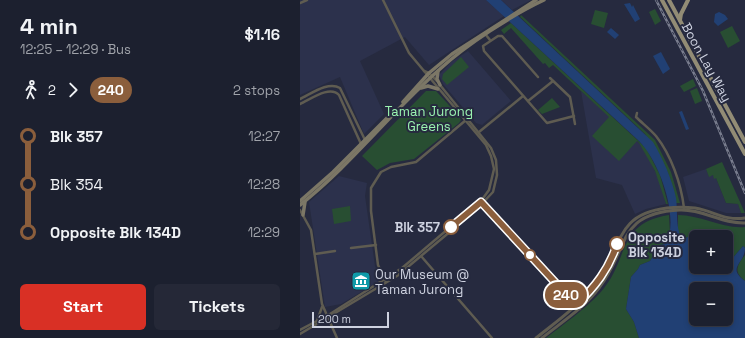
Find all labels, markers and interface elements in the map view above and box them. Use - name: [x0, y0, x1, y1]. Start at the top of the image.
- text: 4 min: [20, 12, 78, 40]
- street label: Boon Lay Way: [678, 20, 735, 105]
- text: $1.16: [244, 25, 280, 44]
- text: 12:25 – 12:29 · Bus: [20, 41, 131, 58]
- icon: walk: [20, 79, 42, 101]
- icon: forward: [62, 79, 84, 101]
- text: 240: [98, 81, 124, 99]
- text: 2: [48, 82, 56, 99]
- text: 2 stops: [233, 82, 280, 99]
- park label: Taman Jurong Greens: [385, 103, 473, 135]
- text: Blk 357: [50, 127, 102, 146]
- text: 12:27: [248, 128, 280, 145]
- text: Blk 354: [50, 175, 103, 194]
- text: 12:28: [247, 176, 280, 193]
- place label: Blk 357: [395, 219, 440, 236]
- marker: Blk 357: [443, 219, 459, 235]
- text: Opposite Blk 134D: [50, 223, 181, 242]
- text: 12:29: [248, 224, 280, 241]
- place label: Opposite Blk 134D: [628, 229, 685, 261]
- map controls: [689, 230, 733, 326]
- button: +: [689, 230, 733, 274]
- marker: Opposite Blk 134D: [609, 236, 625, 252]
- unlabelled marker: [524, 249, 536, 261]
- place label: Our Museum @ Taman Jurong: [375, 266, 469, 298]
- museum icon: Our Museum @ Taman Jurong: [350, 270, 372, 292]
- line badge: 240: [543, 282, 589, 308]
- button: −: [689, 282, 733, 326]
- button: Start: [20, 284, 146, 330]
- button: Tickets: [154, 284, 280, 330]
- text: 240: [553, 286, 579, 304]
- scale bar: [312, 310, 389, 329]
- text: 200 m: [318, 312, 351, 326]

